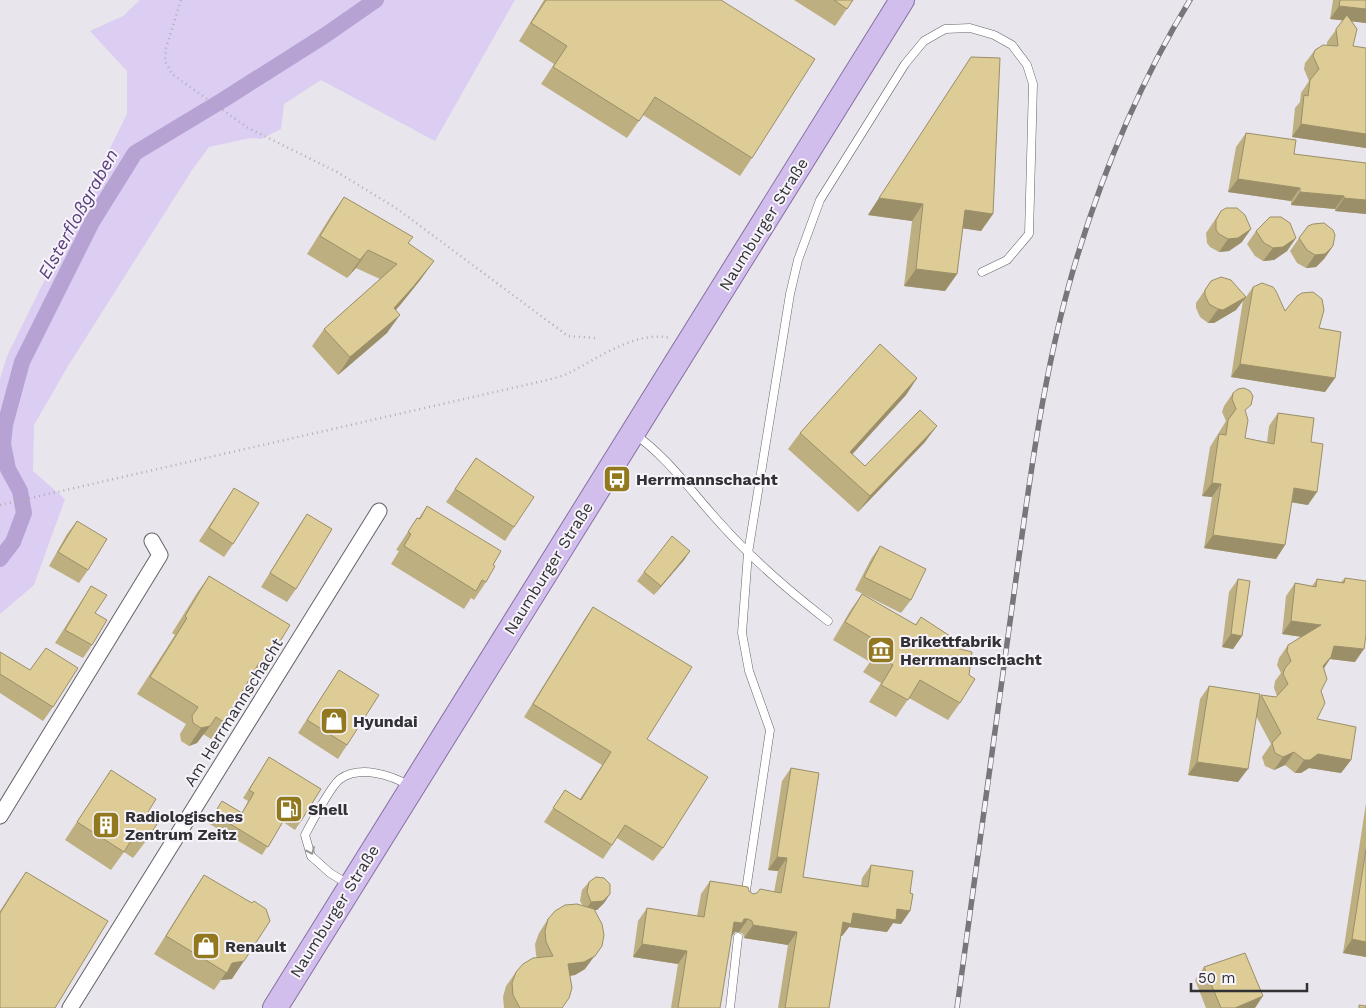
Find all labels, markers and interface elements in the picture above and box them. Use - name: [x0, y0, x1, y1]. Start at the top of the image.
- water label: Elsterfloßgraben: [33, 145, 122, 282]
- street label: Naumburger Straße: [715, 155, 812, 294]
- bus stop icon: Herrmannschacht: [602, 464, 632, 494]
- place label: Herrmannschacht: [636, 470, 778, 489]
- street label: Naumburger Straße: [500, 499, 597, 638]
- place label: Brikettfabrik Herrmannschacht: [900, 632, 1042, 669]
- street label: Am Herrmannschacht: [180, 634, 287, 790]
- museum icon: Brikettfabrik Herrmannschacht: [866, 635, 896, 665]
- shop icon: Hyundai: [319, 706, 349, 736]
- place label: Hyundai: [353, 712, 418, 731]
- fuel station icon: Shell: [274, 794, 304, 824]
- place label: Shell: [308, 800, 349, 819]
- place label: Radiologisches Zentrum Zeitz: [125, 807, 244, 844]
- building icon: Radiologisches Zentrum Zeitz: [91, 810, 121, 840]
- street label: Naumburger Straße: [286, 842, 383, 981]
- one-way arrow: [305, 846, 315, 855]
- shop icon: Renault: [191, 931, 221, 961]
- place label: Renault: [225, 937, 286, 956]
- scale bar: [1191, 960, 1307, 992]
- text: 50 m: [1198, 969, 1235, 987]

